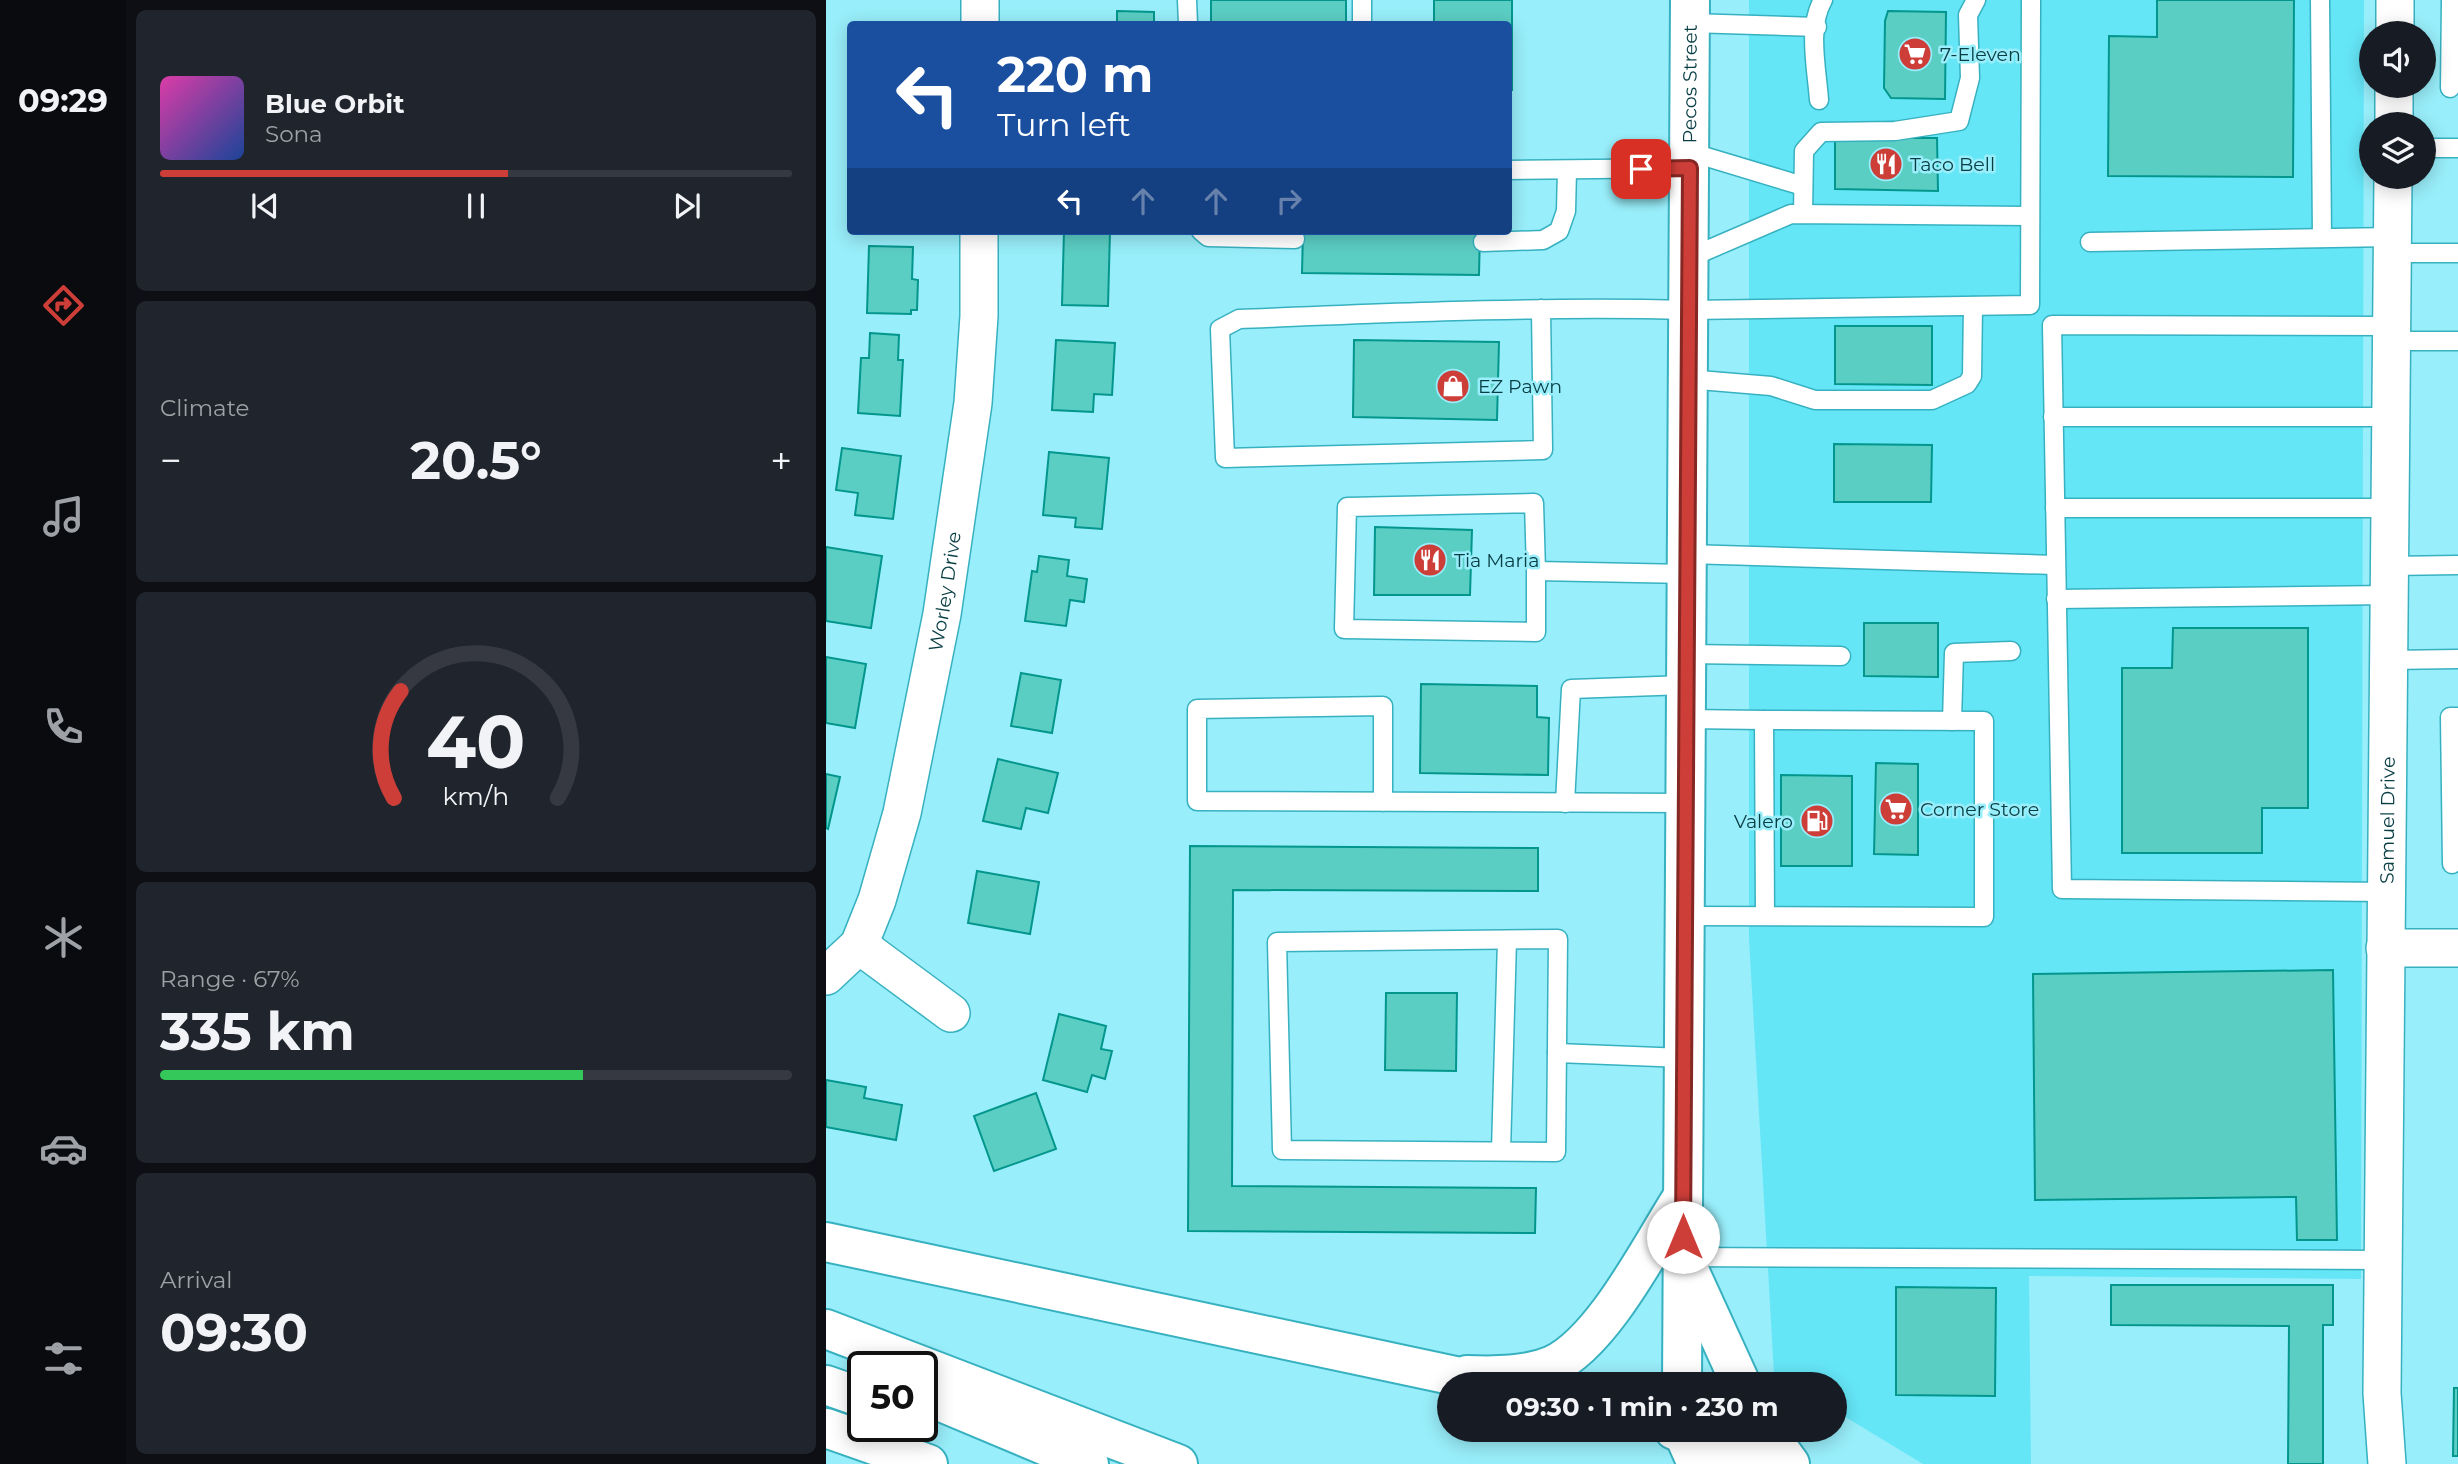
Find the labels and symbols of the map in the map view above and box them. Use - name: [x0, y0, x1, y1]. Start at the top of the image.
- street label: Pecos Street: [1678, 24, 1702, 144]
- supermarket icon: 7-Eleven: [1896, 35, 1934, 73]
- place label: 7-Eleven: [1940, 43, 2021, 66]
- pin: [1611, 139, 1671, 199]
- restaurant icon: Taco Bell: [1867, 145, 1905, 183]
- place label: Taco Bell: [1910, 153, 1995, 176]
- shop icon: EZ Pawn: [1434, 367, 1472, 405]
- place label: EZ Pawn: [1478, 375, 1562, 398]
- street label: Worley Drive: [924, 530, 966, 653]
- restaurant icon: Tia Maria: [1411, 541, 1449, 579]
- place label: Tia Maria: [1454, 549, 1539, 572]
- street label: Samuel Drive: [2376, 756, 2400, 884]
- supermarket icon: Corner Store: [1877, 790, 1915, 828]
- place label: Corner Store: [1920, 798, 2039, 821]
- fuel station icon: Valero: [1798, 802, 1836, 840]
- place label: Valero: [1734, 810, 1793, 833]
- position arrow: [1646, 1200, 1720, 1274]
- speed limit sign: 50: [847, 1351, 938, 1442]

